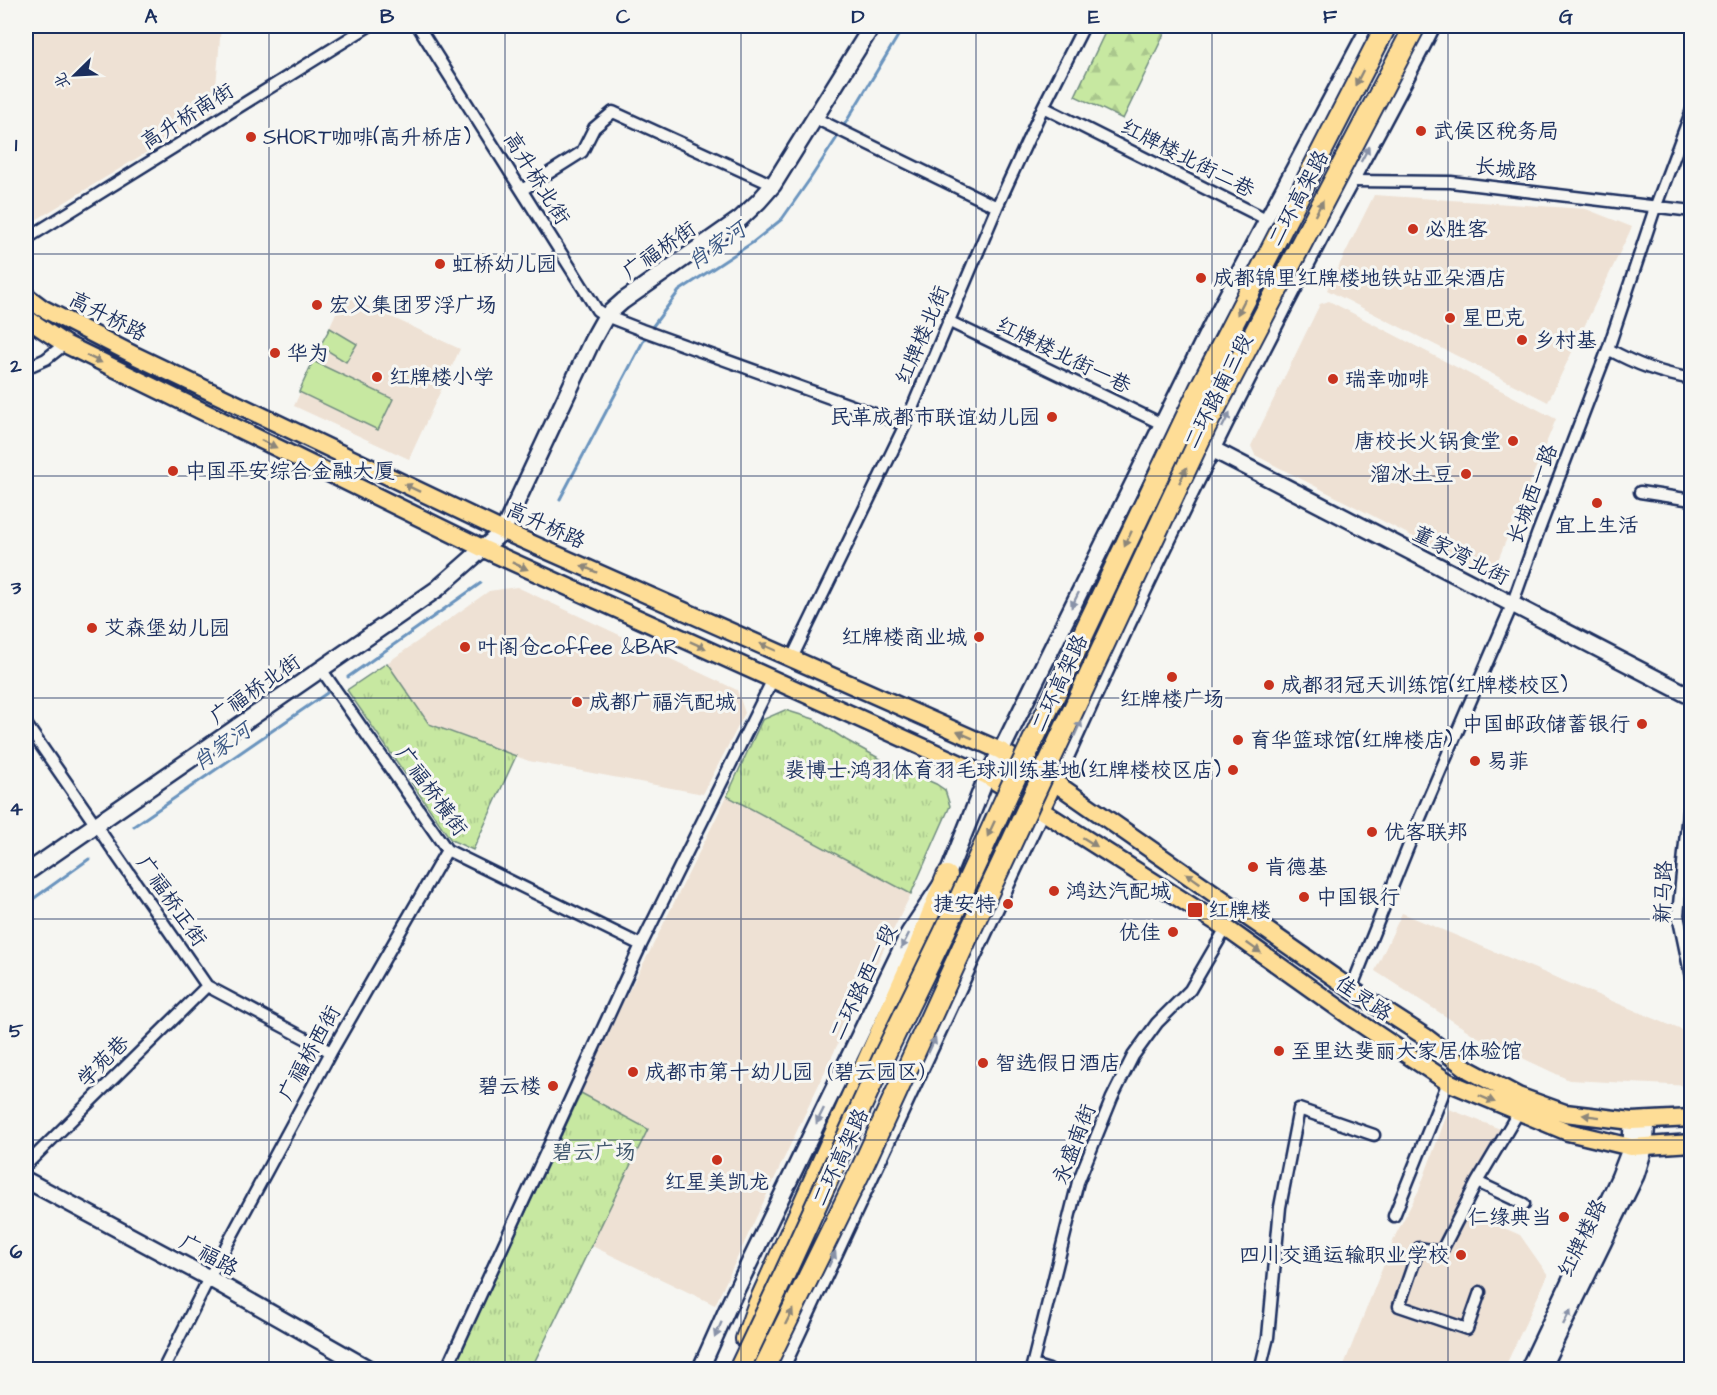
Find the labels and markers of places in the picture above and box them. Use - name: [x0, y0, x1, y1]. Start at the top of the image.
- place label: 武侯区税务局: [1433, 117, 1559, 146]
- place label: SHORT咖啡(高升桥店): [263, 123, 471, 152]
- marker: 武侯区税务局: [1414, 124, 1428, 138]
- marker: SHORT咖啡(高升桥店): [244, 130, 258, 144]
- place label: 必胜客: [1425, 215, 1488, 244]
- marker: 必胜客: [1406, 222, 1420, 236]
- place label: 虹桥幼儿园: [452, 250, 557, 279]
- marker: 虹桥幼儿园: [433, 257, 447, 271]
- place label: 成都锦里红牌楼地铁站亚朵酒店: [1213, 264, 1507, 293]
- marker: 成都锦里红牌楼地铁站亚朵酒店: [1194, 271, 1208, 285]
- place label: 宏义集团罗浮广场: [329, 291, 497, 320]
- marker: 宏义集团罗浮广场: [310, 298, 324, 312]
- place label: 星巴克: [1462, 304, 1525, 333]
- marker: 星巴克: [1443, 311, 1457, 325]
- place label: 乡村基: [1534, 326, 1597, 355]
- marker: 乡村基: [1515, 333, 1529, 347]
- place label: 华为: [287, 339, 329, 368]
- marker: 华为: [268, 346, 282, 360]
- place label: 红牌楼小学: [389, 363, 494, 392]
- place label: 瑞幸咖啡: [1345, 365, 1429, 394]
- marker: 红牌楼小学: [370, 370, 384, 384]
- marker: 瑞幸咖啡: [1326, 372, 1340, 386]
- place label: 民革成都市联谊幼儿园: [830, 403, 1040, 432]
- marker: 民革成都市联谊幼儿园: [1045, 410, 1059, 424]
- place label: 唐校长火锅食堂: [1354, 427, 1501, 456]
- marker: 唐校长火锅食堂: [1506, 434, 1520, 448]
- place label: 中国平安综合金融大厦: [185, 457, 395, 486]
- place label: 溜冰土豆: [1370, 460, 1454, 489]
- marker: 中国平安综合金融大厦: [166, 464, 180, 478]
- marker: 溜冰土豆: [1459, 467, 1473, 481]
- marker: 宜上生活: [1590, 496, 1604, 510]
- place label: 宜上生活: [1555, 511, 1639, 540]
- place label: 艾森堡幼儿园: [104, 614, 230, 643]
- marker: 艾森堡幼儿园: [85, 621, 99, 635]
- place label: 红牌楼商业城: [841, 623, 967, 652]
- marker: 红牌楼商业城: [972, 630, 986, 644]
- place label: 叶阁仓coffee &BAR: [477, 633, 679, 662]
- marker: 叶阁仓coffee &BAR: [458, 640, 472, 654]
- marker: 红牌楼广场: [1165, 670, 1179, 684]
- place label: 成都羽冠天训练馆(红牌楼校区): [1281, 671, 1568, 700]
- marker: 成都羽冠天训练馆(红牌楼校区): [1262, 678, 1276, 692]
- place label: 红牌楼广场: [1120, 685, 1225, 714]
- place label: 成都广福汽配城: [589, 688, 736, 717]
- marker: 成都广福汽配城: [570, 695, 584, 709]
- place label: 中国邮政储蓄银行: [1462, 710, 1630, 739]
- marker: 中国邮政储蓄银行: [1635, 717, 1649, 731]
- place label: 育华篮球馆(红牌楼店): [1250, 726, 1453, 755]
- marker: 育华篮球馆(红牌楼店): [1231, 733, 1245, 747]
- place label: 易菲: [1487, 747, 1529, 776]
- marker: 易菲: [1468, 754, 1482, 768]
- place label: 裴博士·鸿羽体育羽毛球训练基地(红牌楼校区店): [784, 756, 1221, 785]
- marker: 裴博士·鸿羽体育羽毛球训练基地(红牌楼校区店): [1226, 763, 1240, 777]
- place label: 优客联邦: [1384, 818, 1468, 847]
- marker: 优客联邦: [1365, 825, 1379, 839]
- place label: 肯德基: [1265, 853, 1328, 882]
- marker: 肯德基: [1246, 860, 1260, 874]
- place label: 鸿达汽配城: [1066, 877, 1171, 906]
- place label: 中国银行: [1316, 883, 1400, 912]
- marker: 鸿达汽配城: [1047, 884, 1061, 898]
- place label: 捷安特: [933, 890, 996, 919]
- marker: 中国银行: [1297, 890, 1311, 904]
- place label: 红牌楼: [1208, 896, 1271, 925]
- marker: 捷安特: [1001, 897, 1015, 911]
- marker: 红牌楼: [1186, 901, 1204, 919]
- place label: 优佳: [1119, 918, 1161, 947]
- marker: 优佳: [1166, 925, 1180, 939]
- place label: 至里达斐丽大家居体验馆: [1291, 1037, 1522, 1066]
- marker: 至里达斐丽大家居体验馆: [1272, 1044, 1286, 1058]
- place label: 智选假日酒店: [995, 1049, 1121, 1078]
- marker: 智选假日酒店: [976, 1056, 990, 1070]
- place label: 成都市第十幼儿园（碧云园区）: [645, 1058, 939, 1087]
- marker: 成都市第十幼儿园（碧云园区）: [626, 1065, 640, 1079]
- place label: 碧云楼: [478, 1072, 541, 1101]
- marker: 碧云楼: [546, 1079, 560, 1093]
- marker: 红星美凯龙: [710, 1153, 724, 1167]
- place label: 红星美凯龙: [665, 1168, 770, 1197]
- place label: 仁缘典当: [1468, 1203, 1552, 1232]
- marker: 仁缘典当: [1557, 1210, 1571, 1224]
- place label: 四川交通运输职业学校: [1239, 1241, 1449, 1270]
- marker: 四川交通运输职业学校: [1454, 1248, 1468, 1262]

